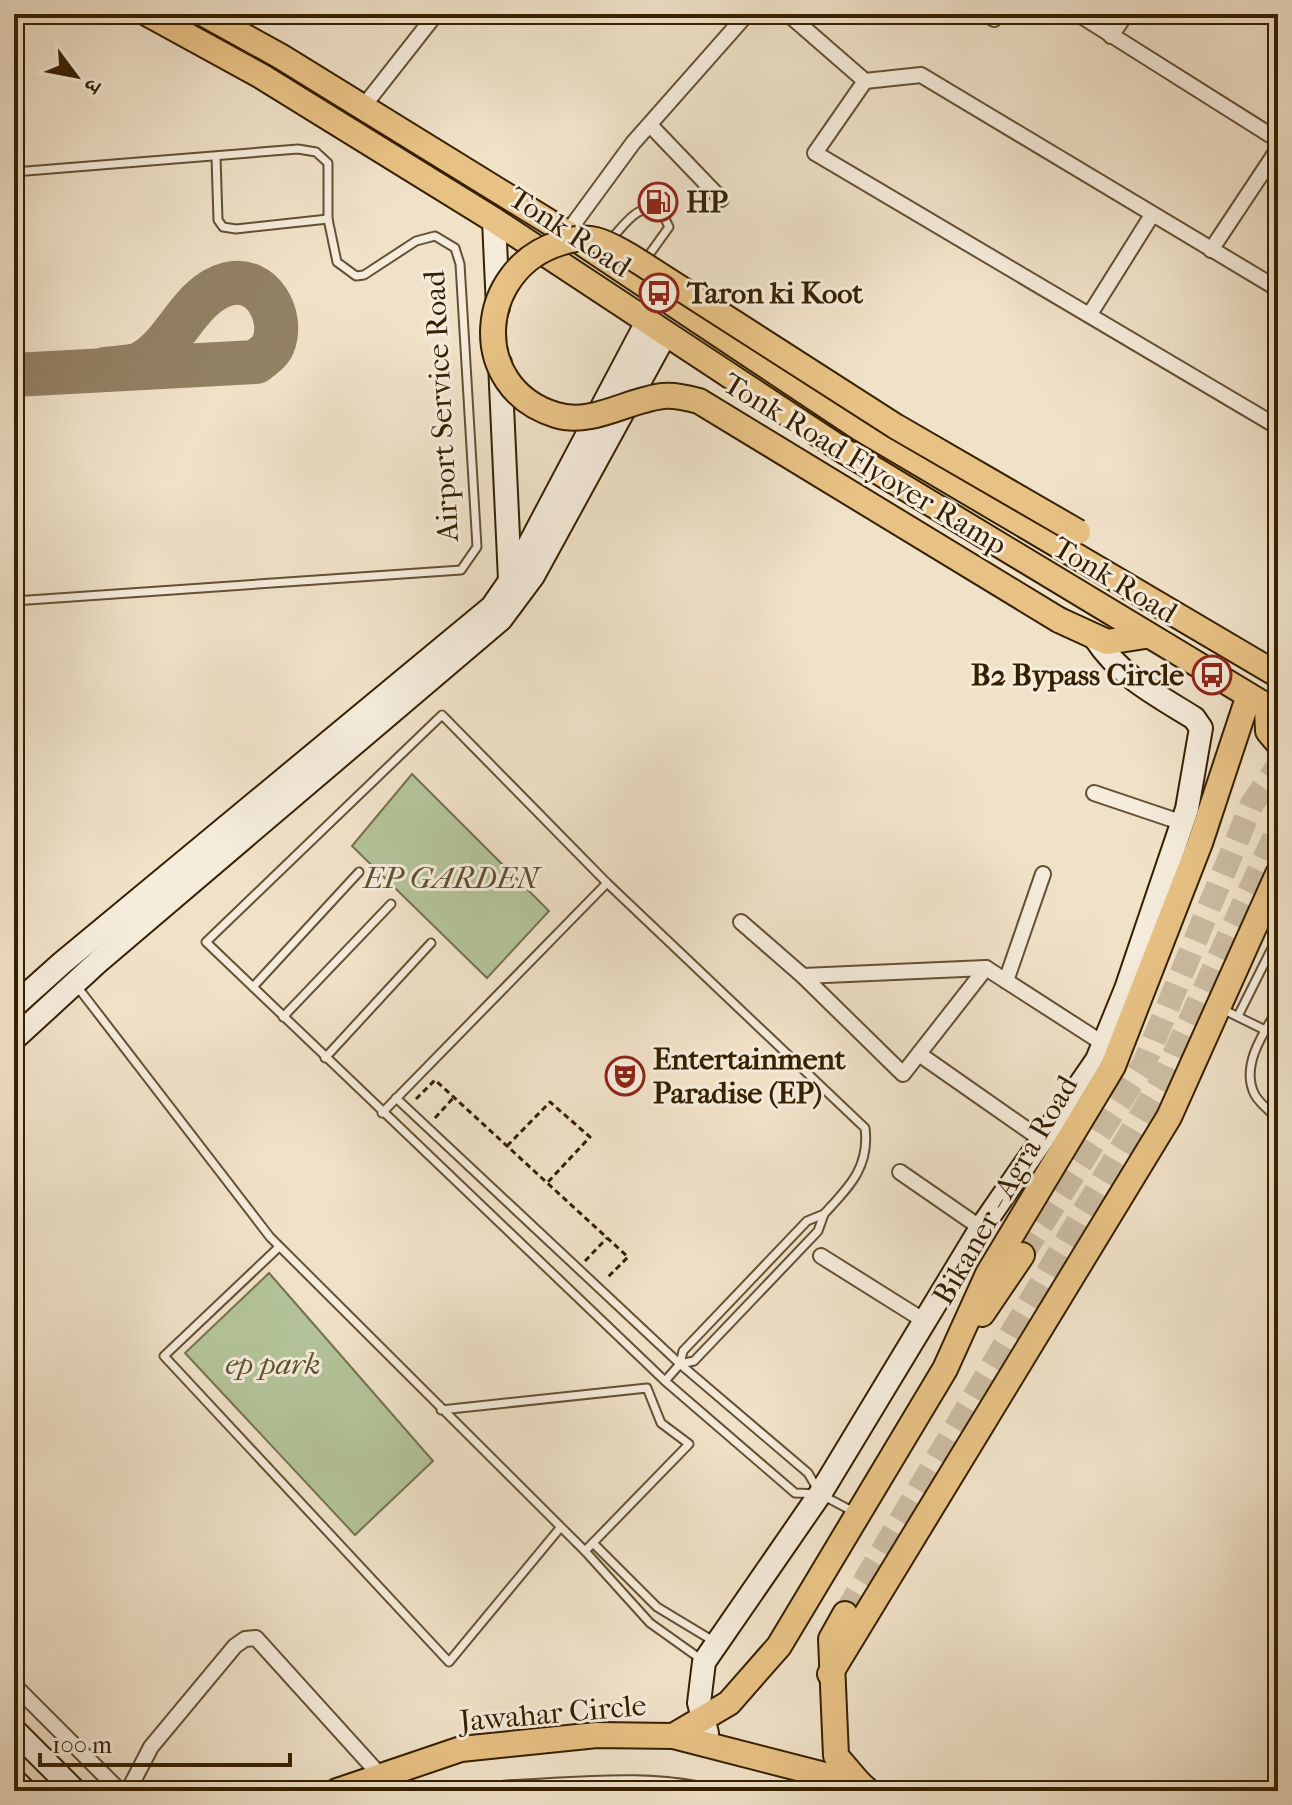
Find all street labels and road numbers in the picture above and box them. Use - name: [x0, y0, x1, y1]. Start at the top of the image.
- street label: Tonk Road: [502, 180, 638, 285]
- street label: Airport Service Road: [417, 269, 466, 543]
- street label: Tonk Road Flyover Ramp: [717, 366, 1013, 563]
- street label: Tonk Road: [1046, 530, 1184, 631]
- street label: Bikaner - Agra Road: [926, 1069, 1086, 1311]
- street label: Jawahar Circle: [456, 1688, 648, 1739]

